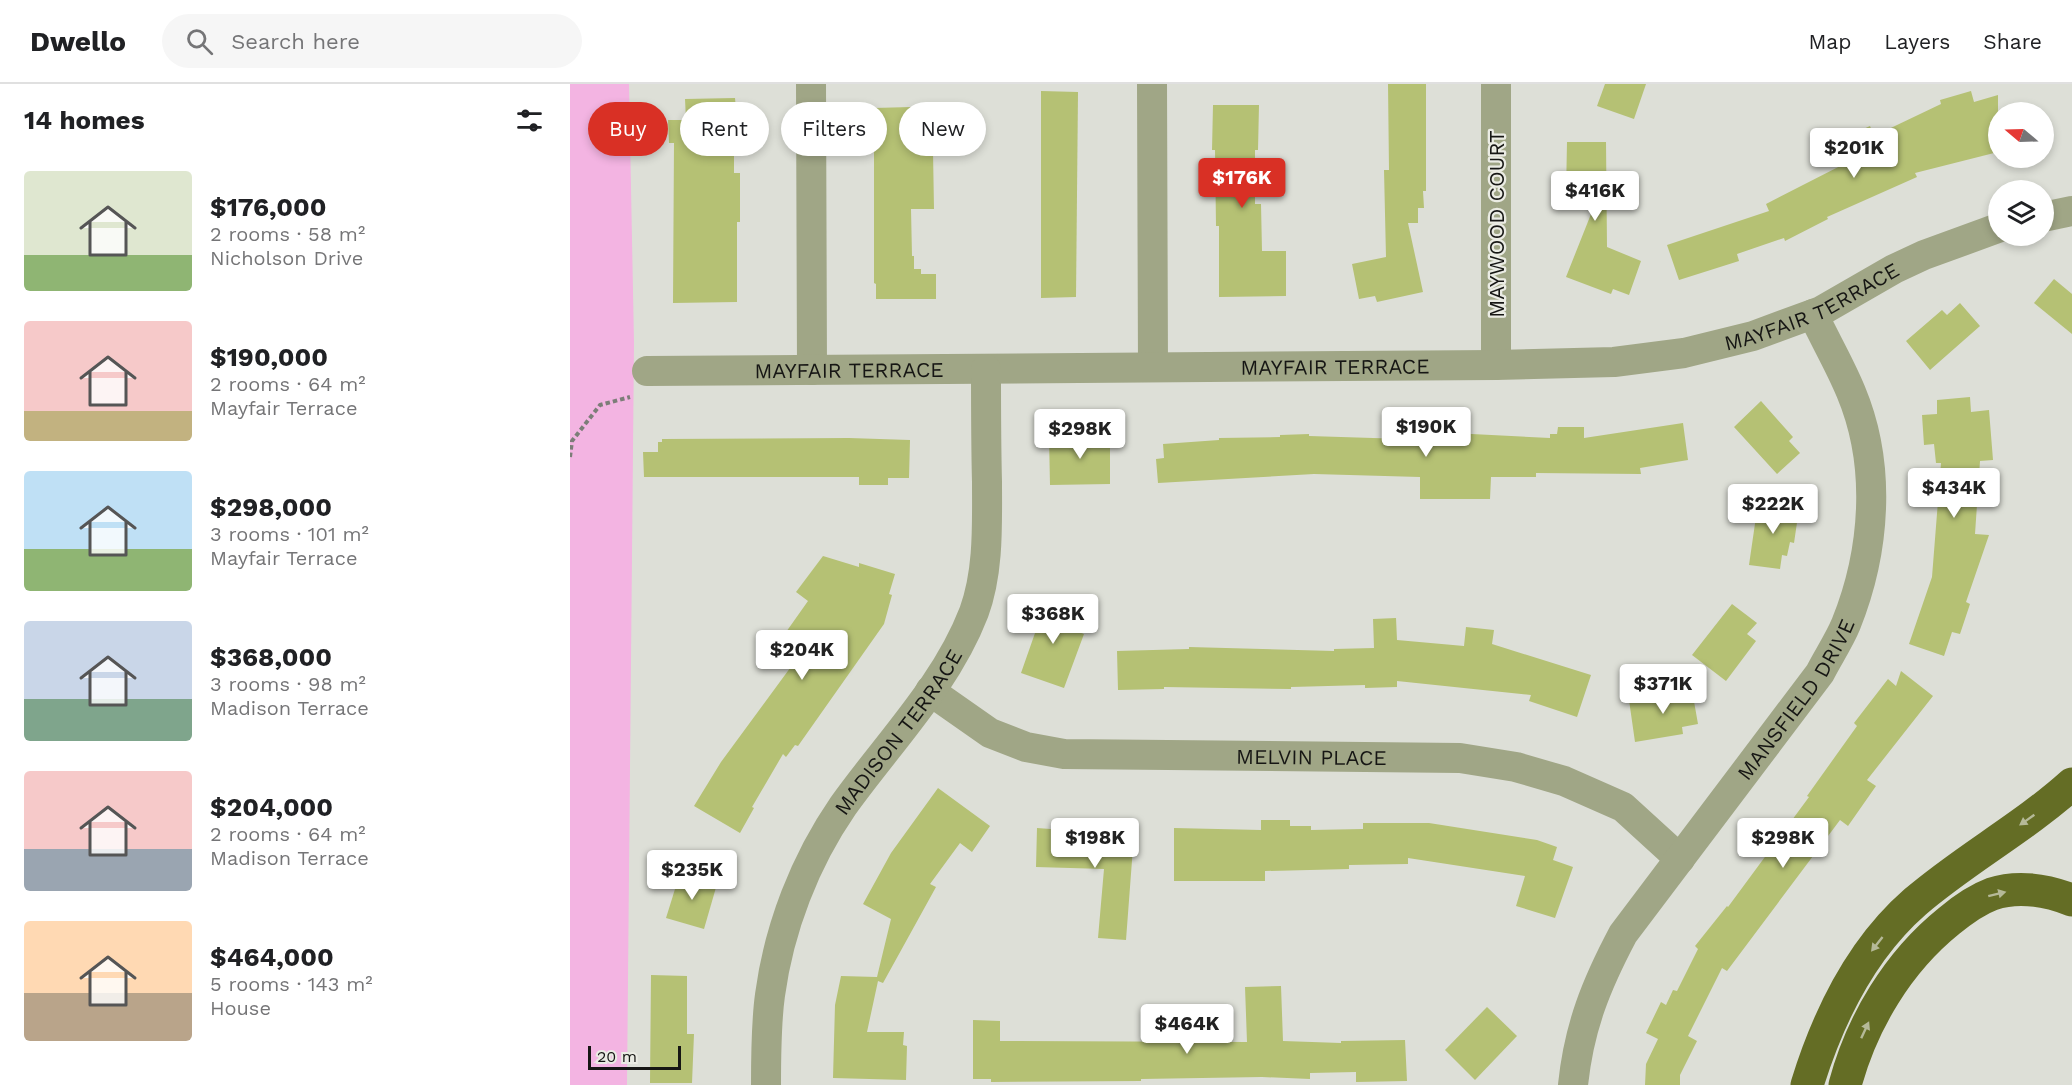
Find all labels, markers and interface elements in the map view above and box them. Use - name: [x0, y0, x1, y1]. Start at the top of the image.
- search box: [162, 14, 582, 68]
- text: Dwello: [30, 25, 126, 58]
- icon: search: [183, 25, 216, 58]
- text: Search here: [231, 29, 360, 54]
- text: Map: [1808, 29, 1851, 54]
- text: Layers: [1884, 29, 1950, 54]
- text: Share: [1983, 29, 2042, 54]
- chip: Buy: [588, 102, 668, 156]
- chip: Rent: [680, 102, 769, 156]
- chip: Filters: [781, 102, 887, 156]
- chip: New: [899, 102, 986, 156]
- north arrow: [1988, 102, 2054, 168]
- map controls: [1988, 102, 2054, 246]
- icon: filters: [513, 104, 546, 137]
- text: 14 homes: [24, 105, 145, 135]
- pin: $201K: [1812, 128, 1896, 179]
- street label: MAYWOOD COURT: [1484, 130, 1509, 318]
- text: $201K: [1824, 135, 1884, 159]
- pin: $176K: [1200, 158, 1284, 209]
- text: $176K: [1212, 165, 1272, 189]
- pin: $416K: [1553, 171, 1637, 222]
- text: $416K: [1565, 178, 1625, 202]
- button: layers: [1988, 180, 2054, 246]
- text: $176,000: [210, 192, 327, 222]
- icon: home: [72, 195, 144, 267]
- text: 2 rooms · 58 m²: [210, 222, 365, 246]
- text: Nicholson Drive: [210, 246, 363, 270]
- street label: MAYFAIR TERRACE: [1722, 257, 1903, 355]
- text: $190,000: [210, 342, 328, 372]
- icon: home: [72, 345, 144, 417]
- street label: MAYFAIR TERRACE: [1240, 353, 1430, 379]
- street label: MAYFAIR TERRACE: [754, 356, 944, 383]
- text: 2 rooms · 64 m²: [210, 372, 366, 396]
- text: Mayfair Terrace: [210, 396, 357, 420]
- pin: $190K: [1384, 407, 1468, 458]
- pin: $298K: [1038, 409, 1122, 460]
- text: $190K: [1396, 414, 1456, 438]
- text: $298K: [1048, 416, 1112, 440]
- pin: $434K: [1912, 468, 1996, 519]
- text: $434K: [1922, 475, 1986, 499]
- pin: $222K: [1731, 484, 1815, 535]
- text: $222K: [1742, 491, 1804, 515]
- text: $298,000: [210, 492, 332, 522]
- icon: home: [72, 495, 144, 567]
- text: 3 rooms · 101 m²: [210, 522, 369, 546]
- text: Mayfair Terrace: [210, 546, 357, 570]
- pin: $368K: [1011, 594, 1095, 645]
- text: $368K: [1021, 601, 1085, 625]
- street label: MANSFIELD DRIVE: [1731, 615, 1859, 785]
- pin: $204K: [760, 630, 844, 681]
- text: $204K: [770, 637, 834, 661]
- text: $368,000: [210, 642, 332, 672]
- street label: MADISON TERRACE: [829, 644, 967, 819]
- icon: home: [72, 645, 144, 717]
- pin: $371K: [1621, 664, 1705, 715]
- text: $371K: [1634, 671, 1692, 695]
- text: 3 rooms · 98 m²: [210, 672, 366, 696]
- text: Madison Terrace: [210, 696, 369, 720]
- street label: MELVIN PLACE: [1236, 743, 1387, 770]
- text: $204,000: [210, 792, 333, 822]
- icon: home: [72, 795, 144, 867]
- one-way arrow: [2019, 814, 2035, 826]
- pin: $198K: [1053, 818, 1137, 869]
- pin: $298K: [1741, 818, 1825, 869]
- text: 2 rooms · 64 m²: [210, 822, 366, 846]
- text: $198K: [1065, 825, 1125, 849]
- text: $298K: [1751, 825, 1815, 849]
- text: Madison Terrace: [210, 846, 369, 870]
- pin: $235K: [650, 850, 734, 901]
- text: $235K: [661, 857, 723, 881]
- one-way arrow: [1988, 889, 2006, 899]
- one-way arrow: [1871, 936, 1884, 952]
- text: $464,000: [210, 942, 334, 972]
- icon: home: [72, 945, 144, 1017]
- text: 5 rooms · 143 m²: [210, 972, 373, 996]
- text: House: [210, 996, 271, 1020]
- pin: $464K: [1145, 1004, 1229, 1055]
- text: $464K: [1155, 1011, 1219, 1035]
- one-way arrow: [1861, 1022, 1870, 1039]
- scale bar: [588, 1043, 681, 1070]
- text: 20 m: [597, 1047, 637, 1066]

